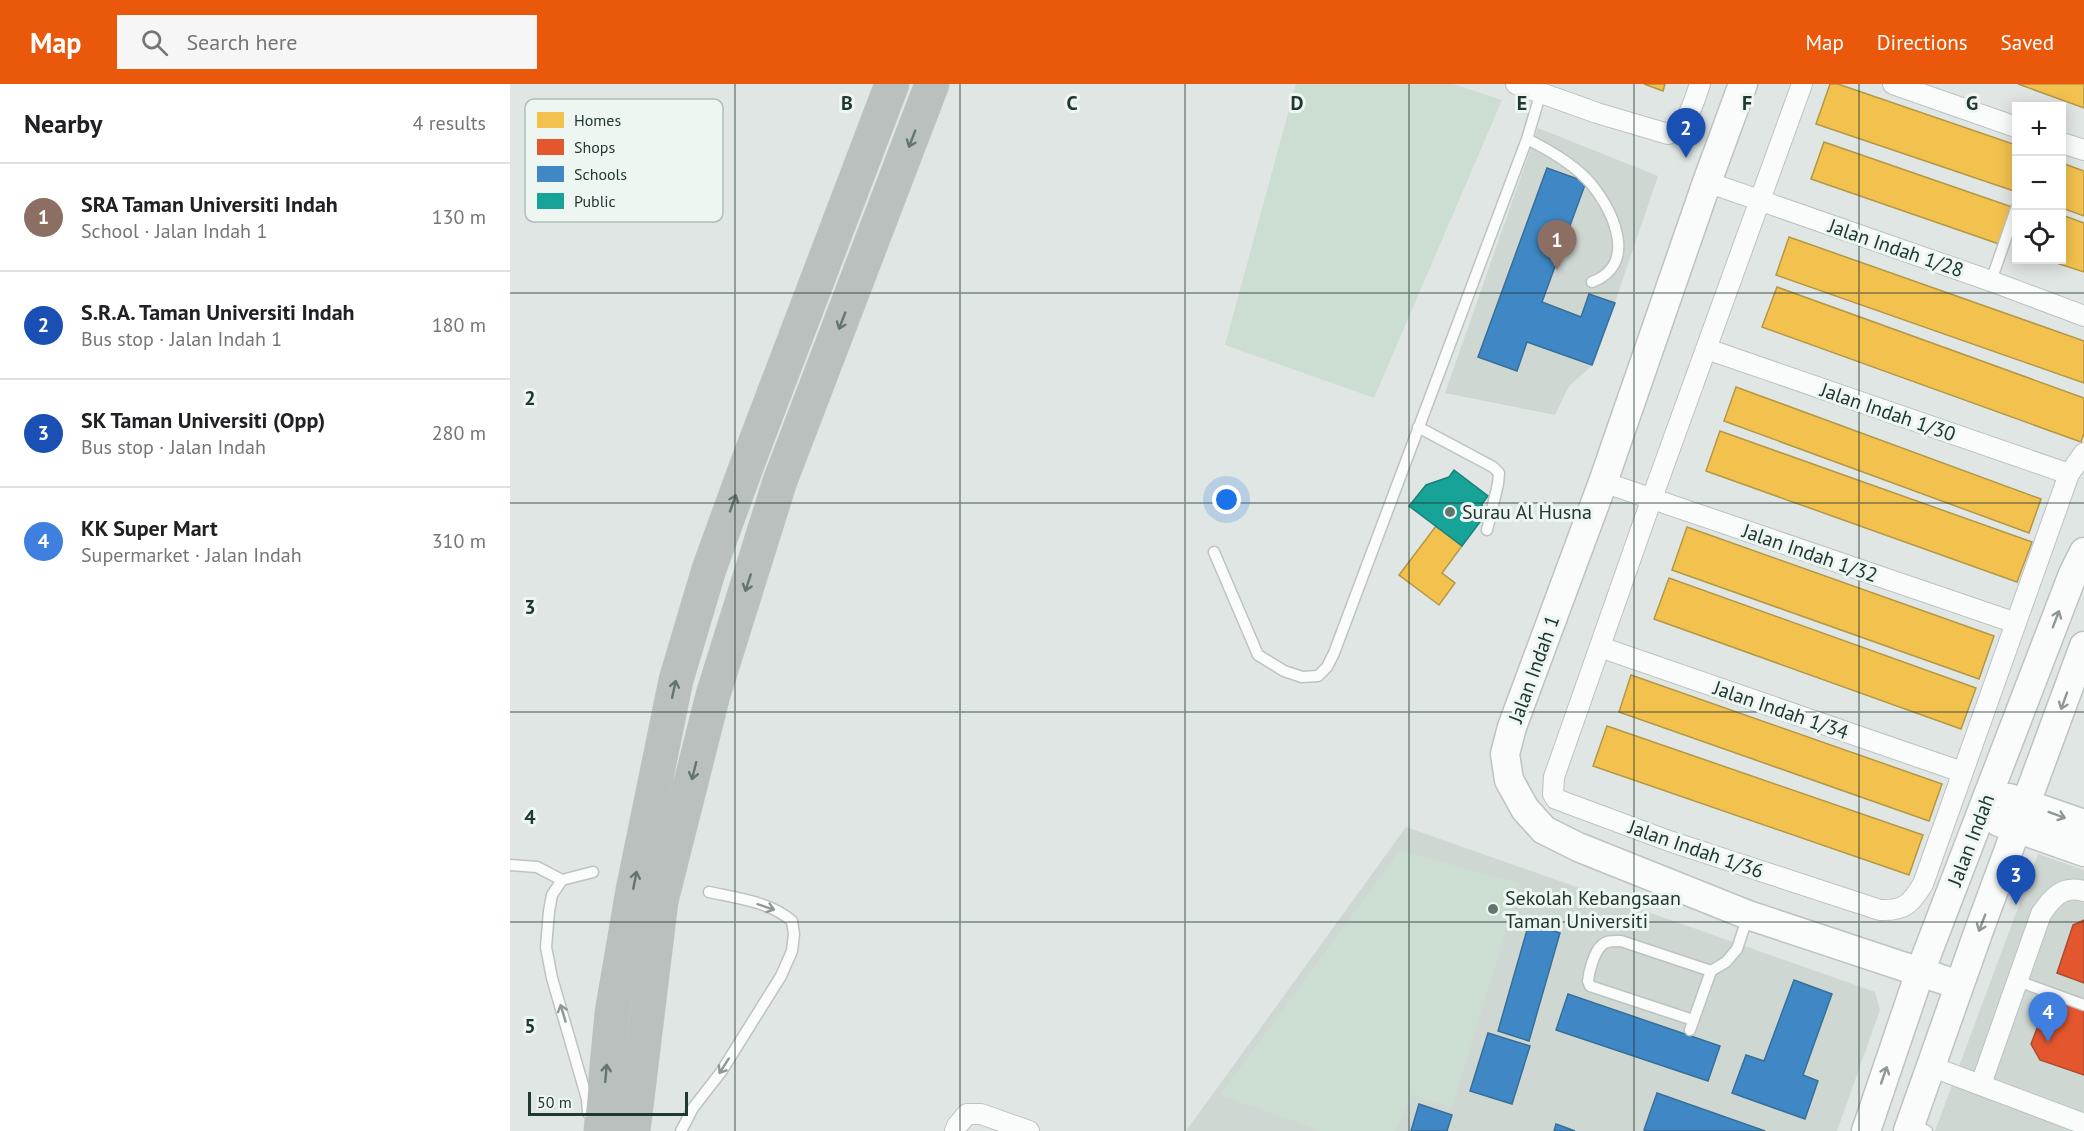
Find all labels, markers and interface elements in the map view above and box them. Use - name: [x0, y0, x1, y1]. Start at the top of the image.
- search box: [117, 15, 537, 69]
- text: Map: [30, 24, 81, 61]
- icon: search: [138, 26, 171, 59]
- text: Search here: [186, 28, 297, 56]
- text: Map: [1805, 29, 1844, 56]
- text: Directions: [1877, 29, 1968, 56]
- text: Saved: [2001, 29, 2054, 56]
- text: B: [841, 90, 853, 116]
- text: C: [1066, 90, 1078, 116]
- text: D: [1291, 90, 1304, 116]
- text: E: [1517, 90, 1527, 116]
- text: F: [1742, 90, 1752, 116]
- text: G: [1966, 90, 1978, 116]
- legend: [525, 99, 723, 222]
- map controls: [2012, 102, 2066, 264]
- button: +: [2012, 102, 2066, 156]
- text: Nearby: [24, 107, 102, 140]
- pin: 2: [1666, 109, 1706, 158]
- text: 4 results: [413, 110, 486, 136]
- text: Homes: [574, 110, 621, 130]
- one-way arrow: [905, 129, 916, 147]
- text: Shops: [574, 137, 615, 157]
- button: −: [2012, 156, 2066, 210]
- text: Schools: [574, 164, 627, 184]
- text: SRA Taman Universiti Indah: [81, 190, 338, 218]
- text: Public: [574, 191, 616, 211]
- text: 1: [38, 204, 49, 230]
- text: 130 m: [432, 204, 486, 230]
- button: locate: [2012, 210, 2066, 264]
- street label: Jalan Indah 1/28: [1824, 212, 1967, 283]
- text: School · Jalan Indah 1: [81, 218, 267, 244]
- pin: 1: [1538, 220, 1576, 270]
- text: S.R.A. Taman Universiti Indah: [81, 298, 355, 326]
- one-way arrow: [835, 311, 846, 329]
- text: 2: [38, 312, 49, 338]
- text: 180 m: [432, 312, 486, 338]
- text: Bus stop · Jalan Indah 1: [81, 326, 282, 352]
- street label: Jalan Indah 1/30: [1816, 376, 1959, 447]
- text: 2: [524, 385, 536, 411]
- text: SK Taman Universiti (Opp): [81, 406, 325, 434]
- text: 3: [38, 420, 49, 446]
- text: 280 m: [432, 420, 486, 446]
- text: Bus stop · Jalan Indah: [81, 434, 266, 460]
- your location: [1212, 485, 1241, 514]
- one-way arrow: [729, 494, 740, 513]
- place label: Surau Al Husna: [1462, 499, 1592, 525]
- marker: Surau Al Husna: [1443, 505, 1457, 519]
- text: KK Super Mart: [81, 514, 218, 542]
- street label: Jalan Indah 1/32: [1738, 517, 1881, 588]
- text: 4: [38, 528, 49, 554]
- text: 310 m: [432, 528, 486, 554]
- text: Supermarket · Jalan Indah: [81, 542, 302, 568]
- one-way arrow: [741, 573, 752, 592]
- text: 3: [524, 594, 536, 620]
- one-way arrow: [2051, 610, 2062, 629]
- street label: Jalan Indah 1: [1502, 612, 1565, 727]
- street label: Jalan Indah 1/34: [1709, 674, 1852, 745]
- one-way arrow: [669, 680, 680, 699]
- one-way arrow: [2058, 691, 2069, 710]
- one-way arrow: [687, 761, 699, 780]
- street label: Jalan Indah: [1941, 790, 2000, 890]
- text: 4: [524, 804, 536, 830]
- one-way arrow: [2047, 810, 2066, 821]
- street label: Jalan Indah 1/36: [1624, 813, 1767, 884]
- pin: 3: [1996, 856, 2036, 905]
- one-way arrow: [630, 871, 641, 890]
- place label: Sekolah Kebangsaan Taman Universiti: [1505, 885, 1681, 934]
- one-way arrow: [756, 902, 775, 913]
- marker: Sekolah Kebangsaan Taman Universiti: [1486, 902, 1500, 916]
- one-way arrow: [1975, 913, 1986, 932]
- pin: 4: [2028, 992, 2068, 1042]
- one-way arrow: [557, 1004, 568, 1023]
- text: 5: [524, 1013, 536, 1039]
- one-way arrow: [718, 1057, 730, 1074]
- one-way arrow: [601, 1063, 612, 1083]
- one-way arrow: [1879, 1066, 1890, 1085]
- scale bar: [528, 1089, 688, 1116]
- text: 50 m: [537, 1092, 572, 1112]

